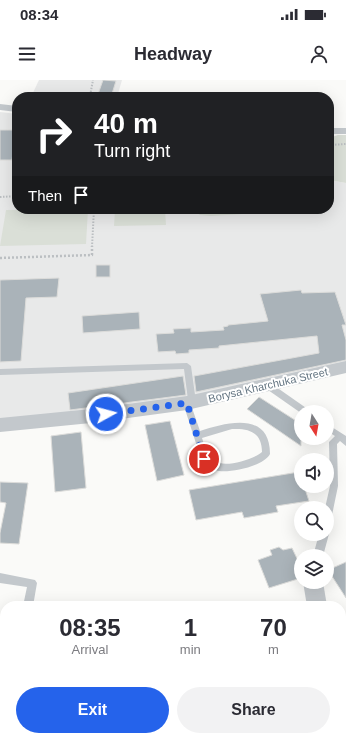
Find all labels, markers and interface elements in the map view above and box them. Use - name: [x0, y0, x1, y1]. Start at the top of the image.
- text: 08:34: [20, 6, 58, 23]
- icon: menu: [16, 43, 38, 65]
- icon: person: [308, 43, 330, 65]
- text: Headway: [134, 44, 212, 64]
- icon: right: [28, 108, 80, 160]
- text: 40 m: [94, 108, 158, 139]
- text: Turn right: [94, 141, 170, 161]
- icon: arrive: [70, 184, 92, 206]
- text: Then: [28, 187, 62, 204]
- street label: Borysa Kharchuka Street: [207, 365, 329, 405]
- position arrow: [85, 393, 127, 435]
- north arrow: [294, 405, 334, 445]
- map controls: [294, 405, 334, 589]
- pin: [187, 442, 221, 476]
- icon: arrive: [193, 448, 215, 470]
- button: sound: [294, 453, 334, 493]
- button: search: [294, 501, 334, 541]
- button: layers: [294, 549, 334, 589]
- text: 08:35: [59, 614, 121, 641]
- text: 1: [184, 614, 197, 641]
- text: 70: [260, 614, 287, 641]
- text: Arrival: [72, 642, 108, 657]
- text: min: [180, 642, 201, 657]
- text: m: [268, 642, 279, 657]
- button: Exit: [16, 687, 169, 733]
- button: Share: [177, 687, 330, 733]

